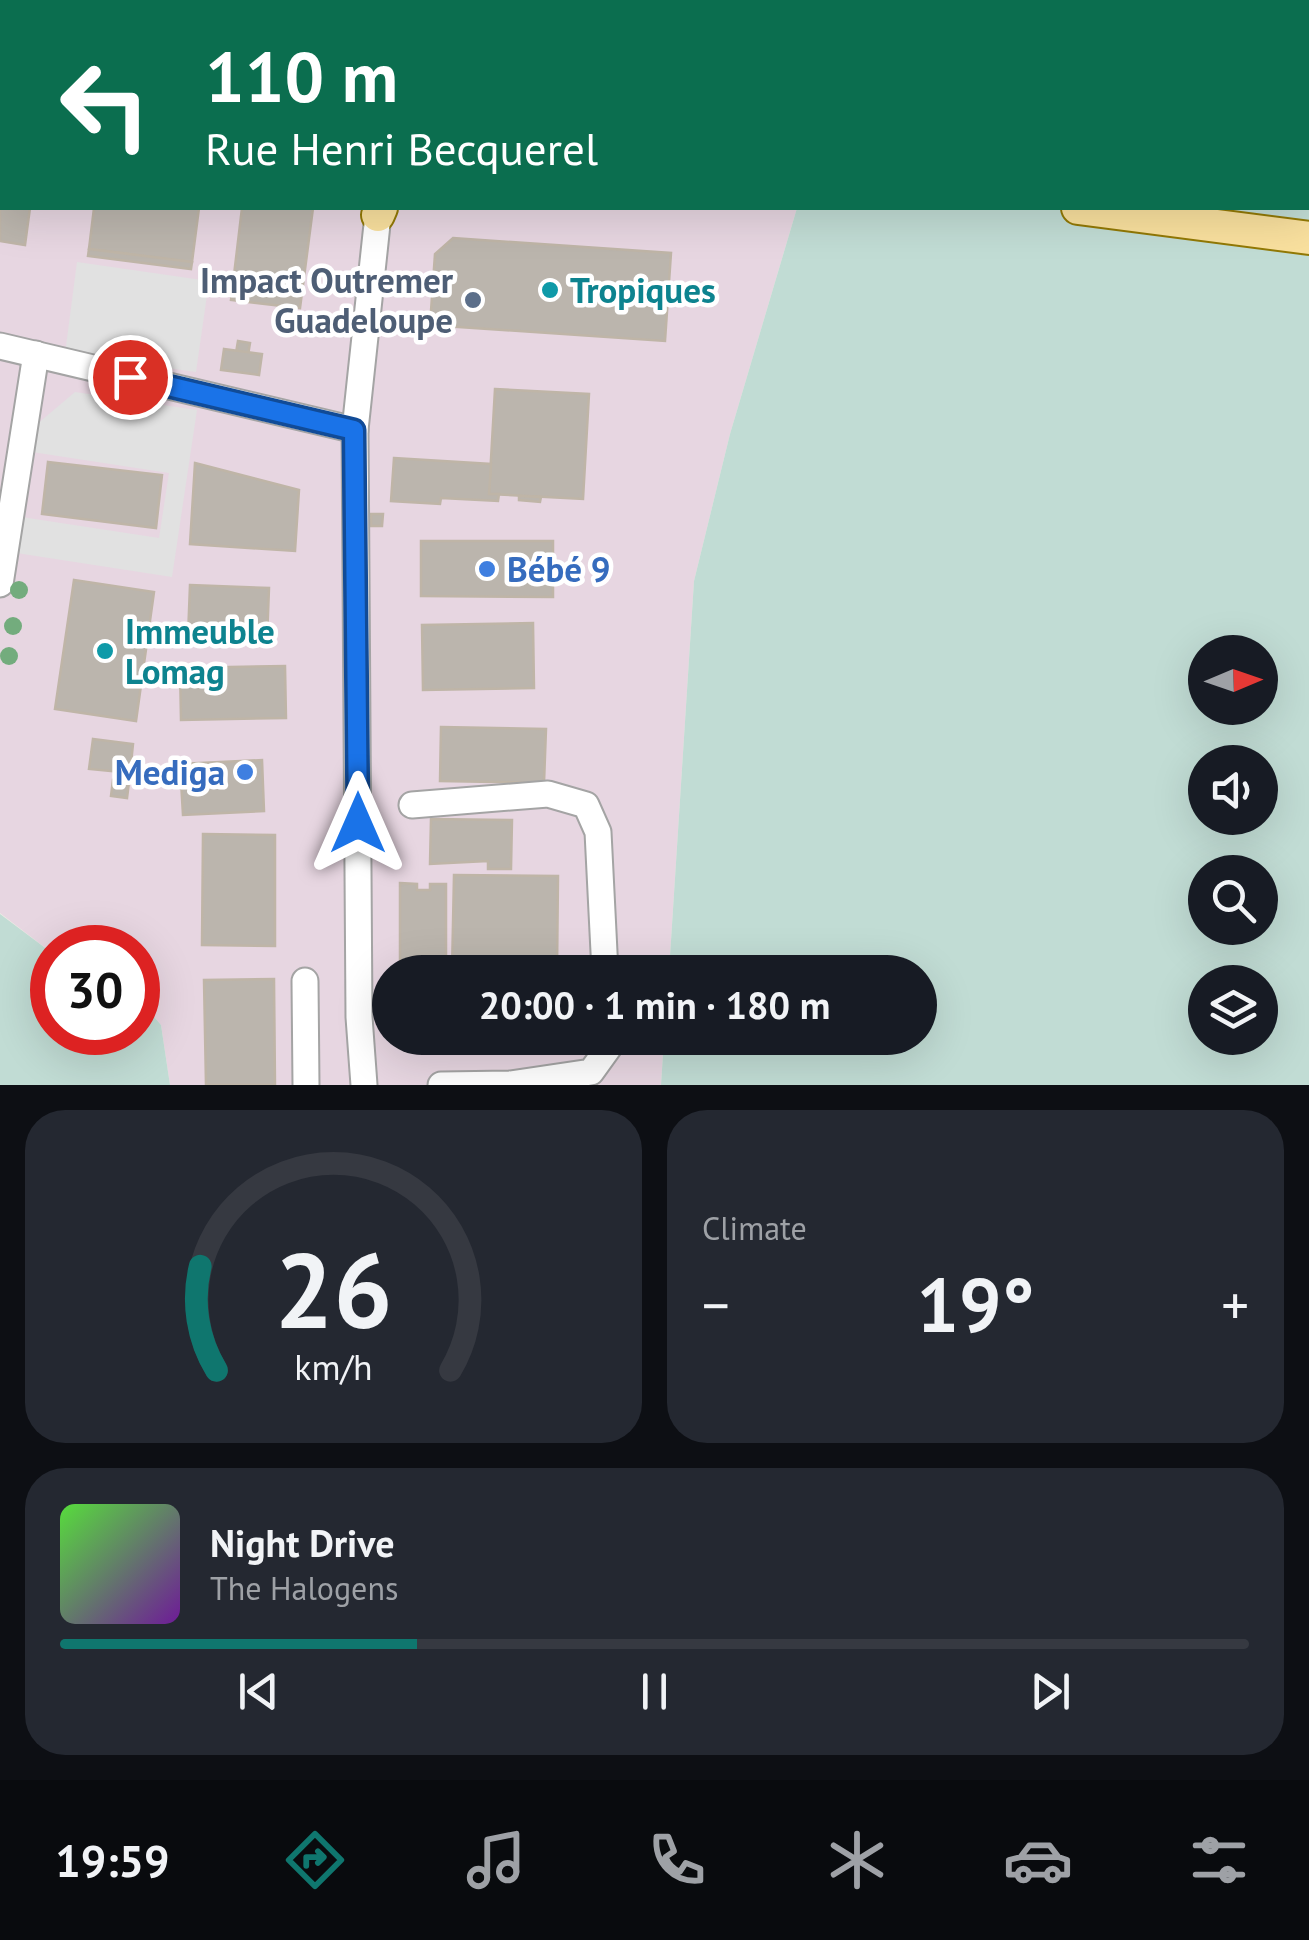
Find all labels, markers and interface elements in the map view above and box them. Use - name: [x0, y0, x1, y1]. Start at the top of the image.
- text: 110 m: [205, 31, 398, 121]
- icon: left: [40, 40, 170, 170]
- text: Rue Henri Becquerel: [205, 119, 598, 177]
- place label: Impact Outremer Guadeloupe: [200, 257, 454, 343]
- place label: Tropiques: [570, 267, 716, 313]
- marker: Tropiques: [539, 279, 561, 301]
- marker: Impact Outremer Guadeloupe: [462, 289, 484, 311]
- pin: [88, 335, 173, 420]
- icon: arrive: [103, 350, 158, 405]
- place label: Bébé 9: [507, 546, 611, 592]
- marker: Bébé 9: [476, 558, 498, 580]
- place label: Immeuble Lomag: [125, 608, 275, 694]
- north arrow: [1188, 635, 1278, 725]
- map controls: [1188, 635, 1278, 1055]
- marker: Immeuble Lomag: [94, 640, 116, 662]
- button: sound: [1188, 745, 1278, 835]
- place label: Mediga: [115, 749, 225, 795]
- marker: Mediga: [234, 761, 256, 783]
- position arrow: [306, 771, 410, 875]
- button: search: [1188, 855, 1278, 945]
- speed limit sign: 30: [30, 925, 160, 1055]
- button: layers: [1188, 965, 1278, 1055]
- text: 20:00 · 1 min · 180 m: [479, 980, 830, 1029]
- text: Climate: [702, 1207, 807, 1249]
- text: 26: [275, 1222, 392, 1357]
- text: 19°: [917, 1256, 1034, 1353]
- text: −: [702, 1269, 730, 1340]
- text: +: [1221, 1269, 1249, 1340]
- text: km/h: [294, 1344, 373, 1390]
- text: Night Drive: [210, 1518, 394, 1567]
- text: The Halogens: [210, 1567, 398, 1609]
- icon: previous: [231, 1664, 286, 1719]
- icon: pause: [627, 1664, 682, 1719]
- icon: next: [1023, 1664, 1078, 1719]
- icon: directions: [280, 1825, 350, 1895]
- icon: music: [461, 1825, 531, 1895]
- icon: phone: [642, 1825, 712, 1895]
- icon: climate: [822, 1825, 892, 1895]
- icon: car: [1003, 1825, 1073, 1895]
- icon: filters: [1184, 1825, 1254, 1895]
- text: 19:59: [55, 1831, 170, 1889]

